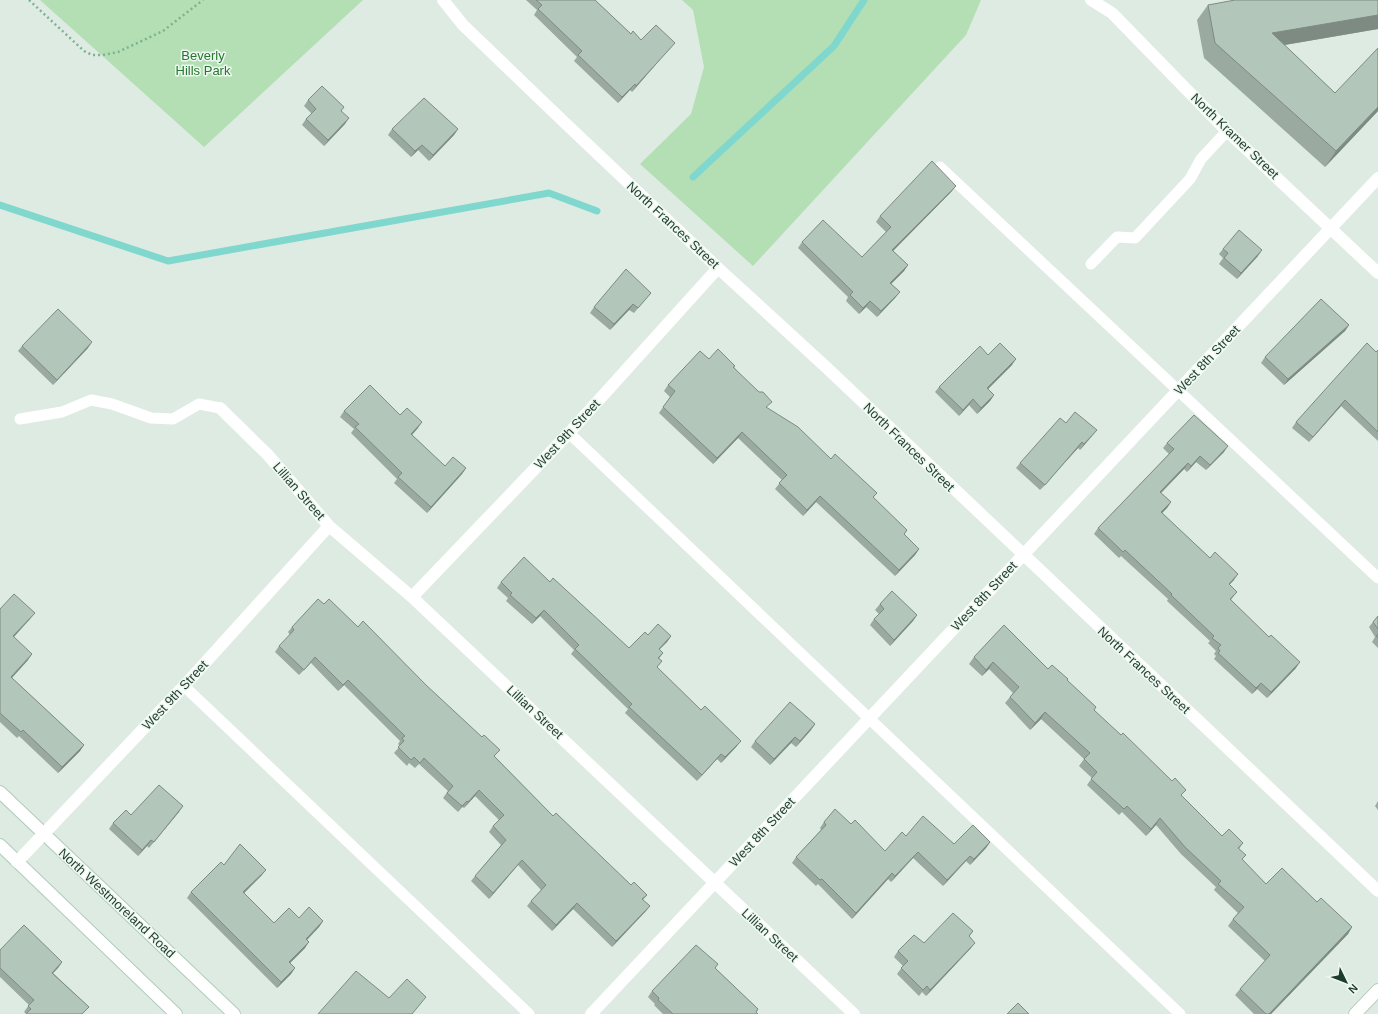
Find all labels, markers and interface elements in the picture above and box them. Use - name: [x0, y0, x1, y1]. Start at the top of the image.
- park label: Beverly Hills Park: [176, 48, 231, 78]
- street label: North Kramer Street: [1188, 90, 1282, 182]
- street label: North Frances Street: [624, 178, 723, 272]
- street label: West 8th Street: [1171, 322, 1243, 398]
- street label: West 9th Street: [531, 396, 603, 472]
- street label: North Frances Street: [860, 400, 958, 495]
- street label: Lillian Street: [270, 459, 328, 523]
- street label: West 8th Street: [948, 558, 1020, 634]
- street label: North Frances Street: [1095, 623, 1194, 717]
- street label: West 9th Street: [139, 657, 211, 733]
- street label: Lillian Street: [504, 682, 567, 742]
- street label: West 8th Street: [726, 794, 798, 870]
- street label: North Westmoreland Road: [56, 845, 178, 961]
- street label: Lillian Street: [739, 905, 802, 965]
- north arrow: [1326, 962, 1366, 1002]
- text: N: [1346, 982, 1360, 996]

